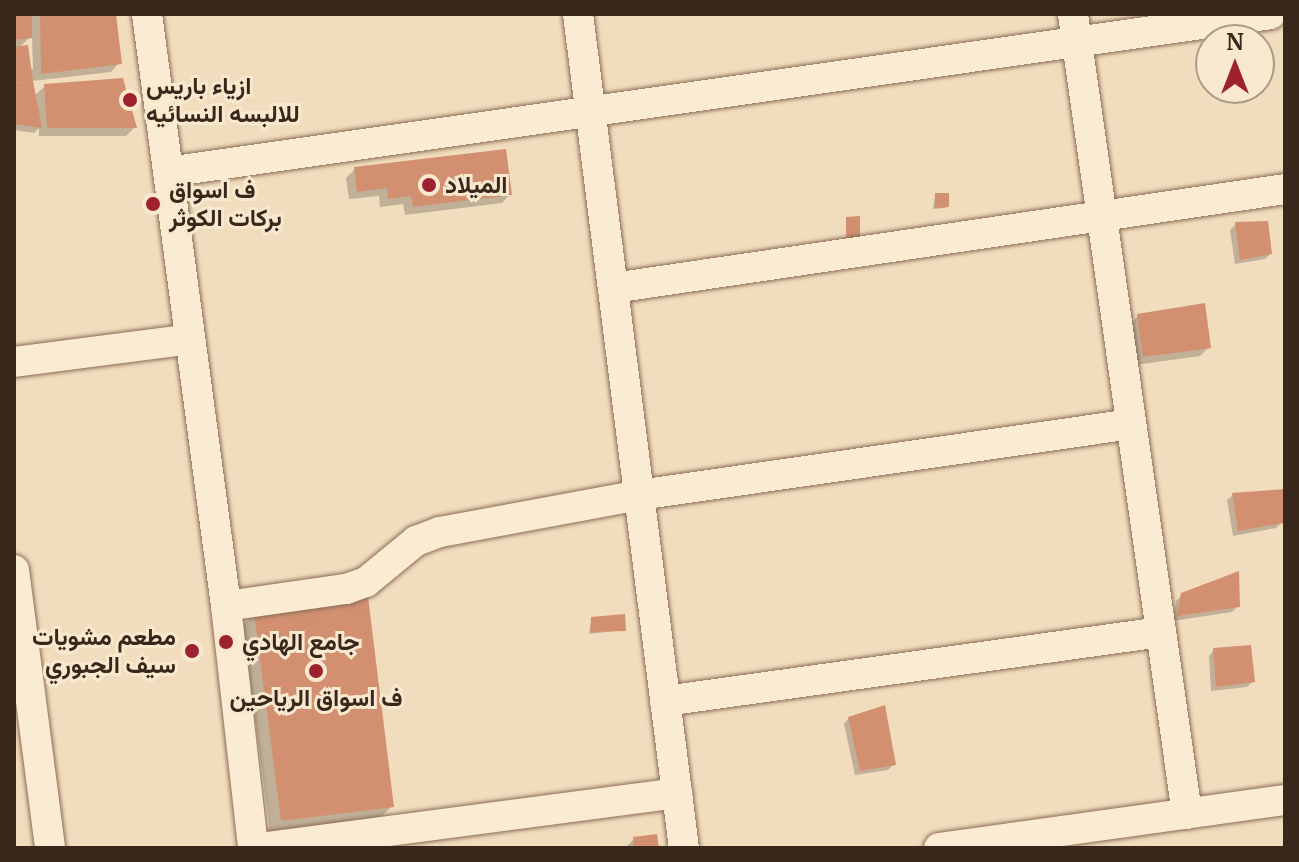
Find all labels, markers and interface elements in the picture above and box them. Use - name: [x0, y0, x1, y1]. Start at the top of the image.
- north arrow: [1195, 24, 1275, 104]
- text: N: [1226, 28, 1244, 56]
- place label: ازياء باريس للالبسه النسائيه: [146, 72, 300, 128]
- marker: ازياء باريس للالبسه النسائيه: [121, 91, 139, 109]
- place label: الميلاد: [445, 171, 508, 199]
- place label: ف اسواق بركات الكوثر: [169, 176, 282, 232]
- marker: الميلاد: [420, 176, 438, 194]
- marker: ف اسواق بركات الكوثر: [144, 195, 162, 213]
- place label: مطعم مشويات سيف الجبوري: [32, 623, 176, 679]
- place label: جامع الهادي: [242, 628, 360, 656]
- marker: جامع الهادي: [217, 633, 235, 651]
- marker: مطعم مشويات سيف الجبوري: [183, 642, 201, 660]
- marker: ف اسواق الرياحين: [307, 662, 325, 680]
- place label: ف اسواق الرياحين: [230, 684, 402, 712]

